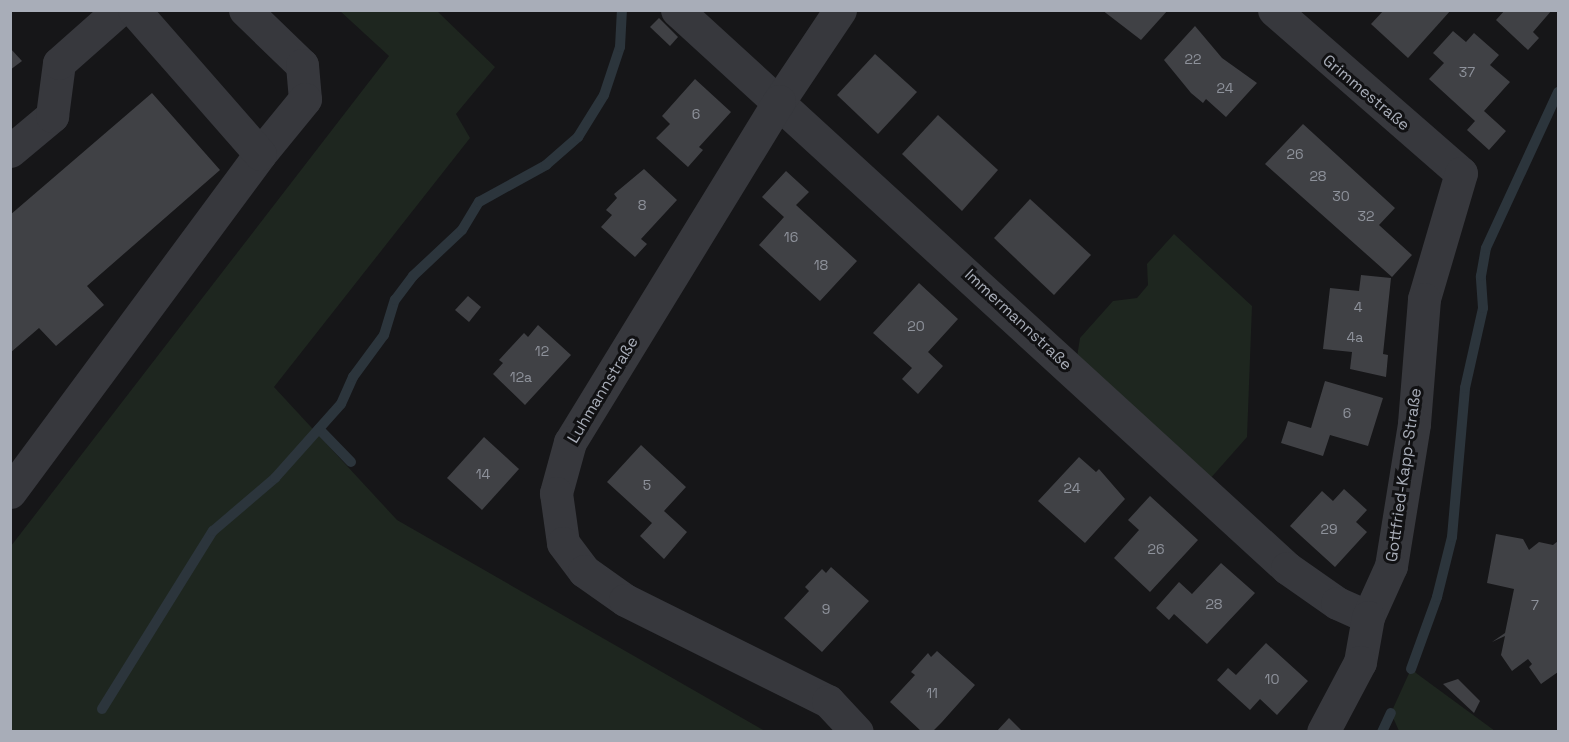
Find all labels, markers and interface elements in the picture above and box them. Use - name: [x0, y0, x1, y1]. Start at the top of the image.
- house number: 22: [1185, 51, 1201, 67]
- street label: Grimmestraße: [1319, 51, 1413, 135]
- house number: 37: [1459, 64, 1475, 80]
- house number: 24: [1217, 80, 1233, 96]
- house number: 6: [692, 106, 700, 122]
- house number: 26: [1286, 146, 1304, 162]
- house number: 28: [1309, 168, 1327, 184]
- house number: 30: [1332, 188, 1350, 204]
- house number: 8: [638, 197, 646, 213]
- house number: 32: [1358, 208, 1374, 224]
- house number: 16: [784, 229, 798, 245]
- house number: 18: [814, 257, 828, 273]
- street label: Immermannstraße: [960, 265, 1076, 375]
- house number: 4: [1354, 299, 1362, 315]
- house number: 20: [907, 318, 925, 334]
- house number: 4a: [1347, 329, 1363, 345]
- street label: Luhmannstraße: [564, 333, 642, 447]
- house number: 12: [535, 343, 549, 359]
- house number: 12a: [510, 369, 532, 385]
- street label: Gottfried-Kapp-Straße: [1382, 387, 1426, 563]
- house number: 6: [1343, 405, 1351, 421]
- house number: 14: [476, 466, 490, 482]
- house number: 5: [643, 477, 651, 493]
- house number: 24: [1064, 480, 1080, 496]
- house number: 29: [1321, 521, 1337, 537]
- house number: 26: [1147, 541, 1165, 557]
- house number: 28: [1205, 596, 1223, 612]
- house number: 7: [1531, 597, 1539, 613]
- house number: 9: [822, 601, 830, 617]
- house number: 10: [1265, 671, 1279, 687]
- house number: 11: [926, 685, 938, 701]

